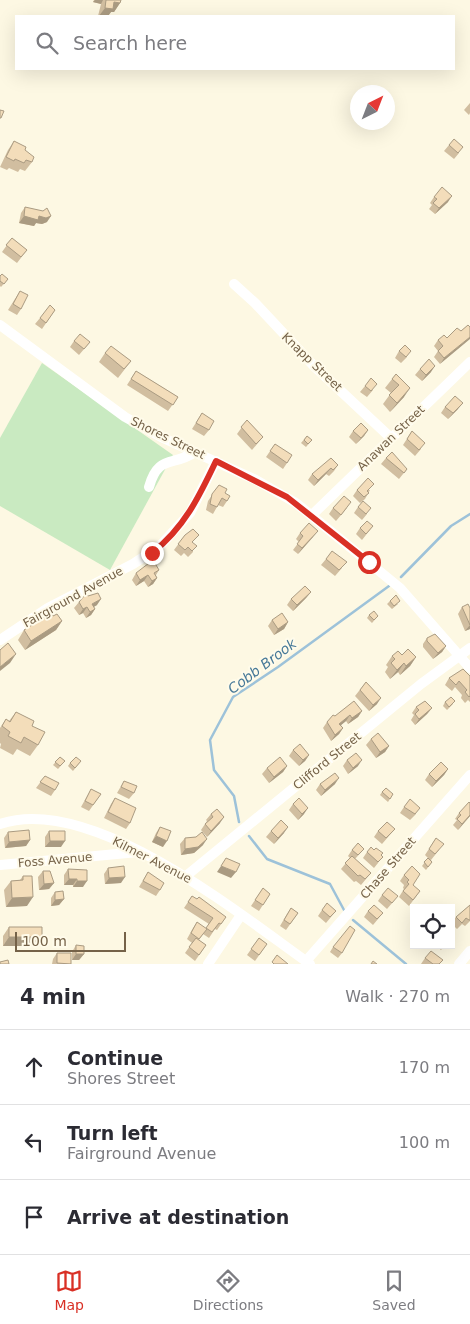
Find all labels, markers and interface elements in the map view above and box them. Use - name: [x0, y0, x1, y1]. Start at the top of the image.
- search box: [15, 15, 455, 70]
- icon: search: [33, 29, 61, 57]
- text: Search here: [73, 32, 187, 54]
- north arrow: [350, 85, 395, 130]
- street label: Knapp Street: [279, 330, 345, 394]
- street label: Anawan Street: [354, 402, 428, 474]
- street label: Shores Street: [128, 414, 208, 462]
- route end: [141, 542, 164, 565]
- route start: [358, 551, 381, 574]
- street label: Fairground Avenue: [21, 564, 125, 630]
- water label: Cobb Brook: [225, 635, 300, 697]
- street label: Clifford Street: [290, 729, 364, 793]
- street label: Kilmer Avenue: [110, 834, 194, 886]
- street label: Chase Street: [357, 834, 419, 902]
- street label: Foss Avenue: [17, 850, 93, 870]
- map controls: [410, 904, 455, 949]
- button: locate: [410, 904, 455, 949]
- scale bar: [15, 929, 126, 952]
- text: 100 m: [22, 933, 67, 949]
- text: 4 min: [20, 985, 86, 1009]
- text: Walk · 270 m: [345, 987, 450, 1006]
- text: Continue: [67, 1047, 163, 1069]
- icon: ahead: [20, 1053, 48, 1081]
- text: 170 m: [399, 1058, 450, 1077]
- text: Shores Street: [67, 1069, 175, 1088]
- text: Turn left: [67, 1122, 158, 1144]
- icon: left: [20, 1128, 48, 1156]
- text: 100 m: [399, 1133, 450, 1152]
- text: Fairground Avenue: [67, 1144, 216, 1163]
- icon: arrive: [20, 1203, 48, 1231]
- text: Arrive at destination: [67, 1206, 289, 1228]
- tab: Map: [54, 1267, 84, 1313]
- tab: Directions: [193, 1267, 263, 1313]
- tab: Saved: [372, 1267, 416, 1313]

